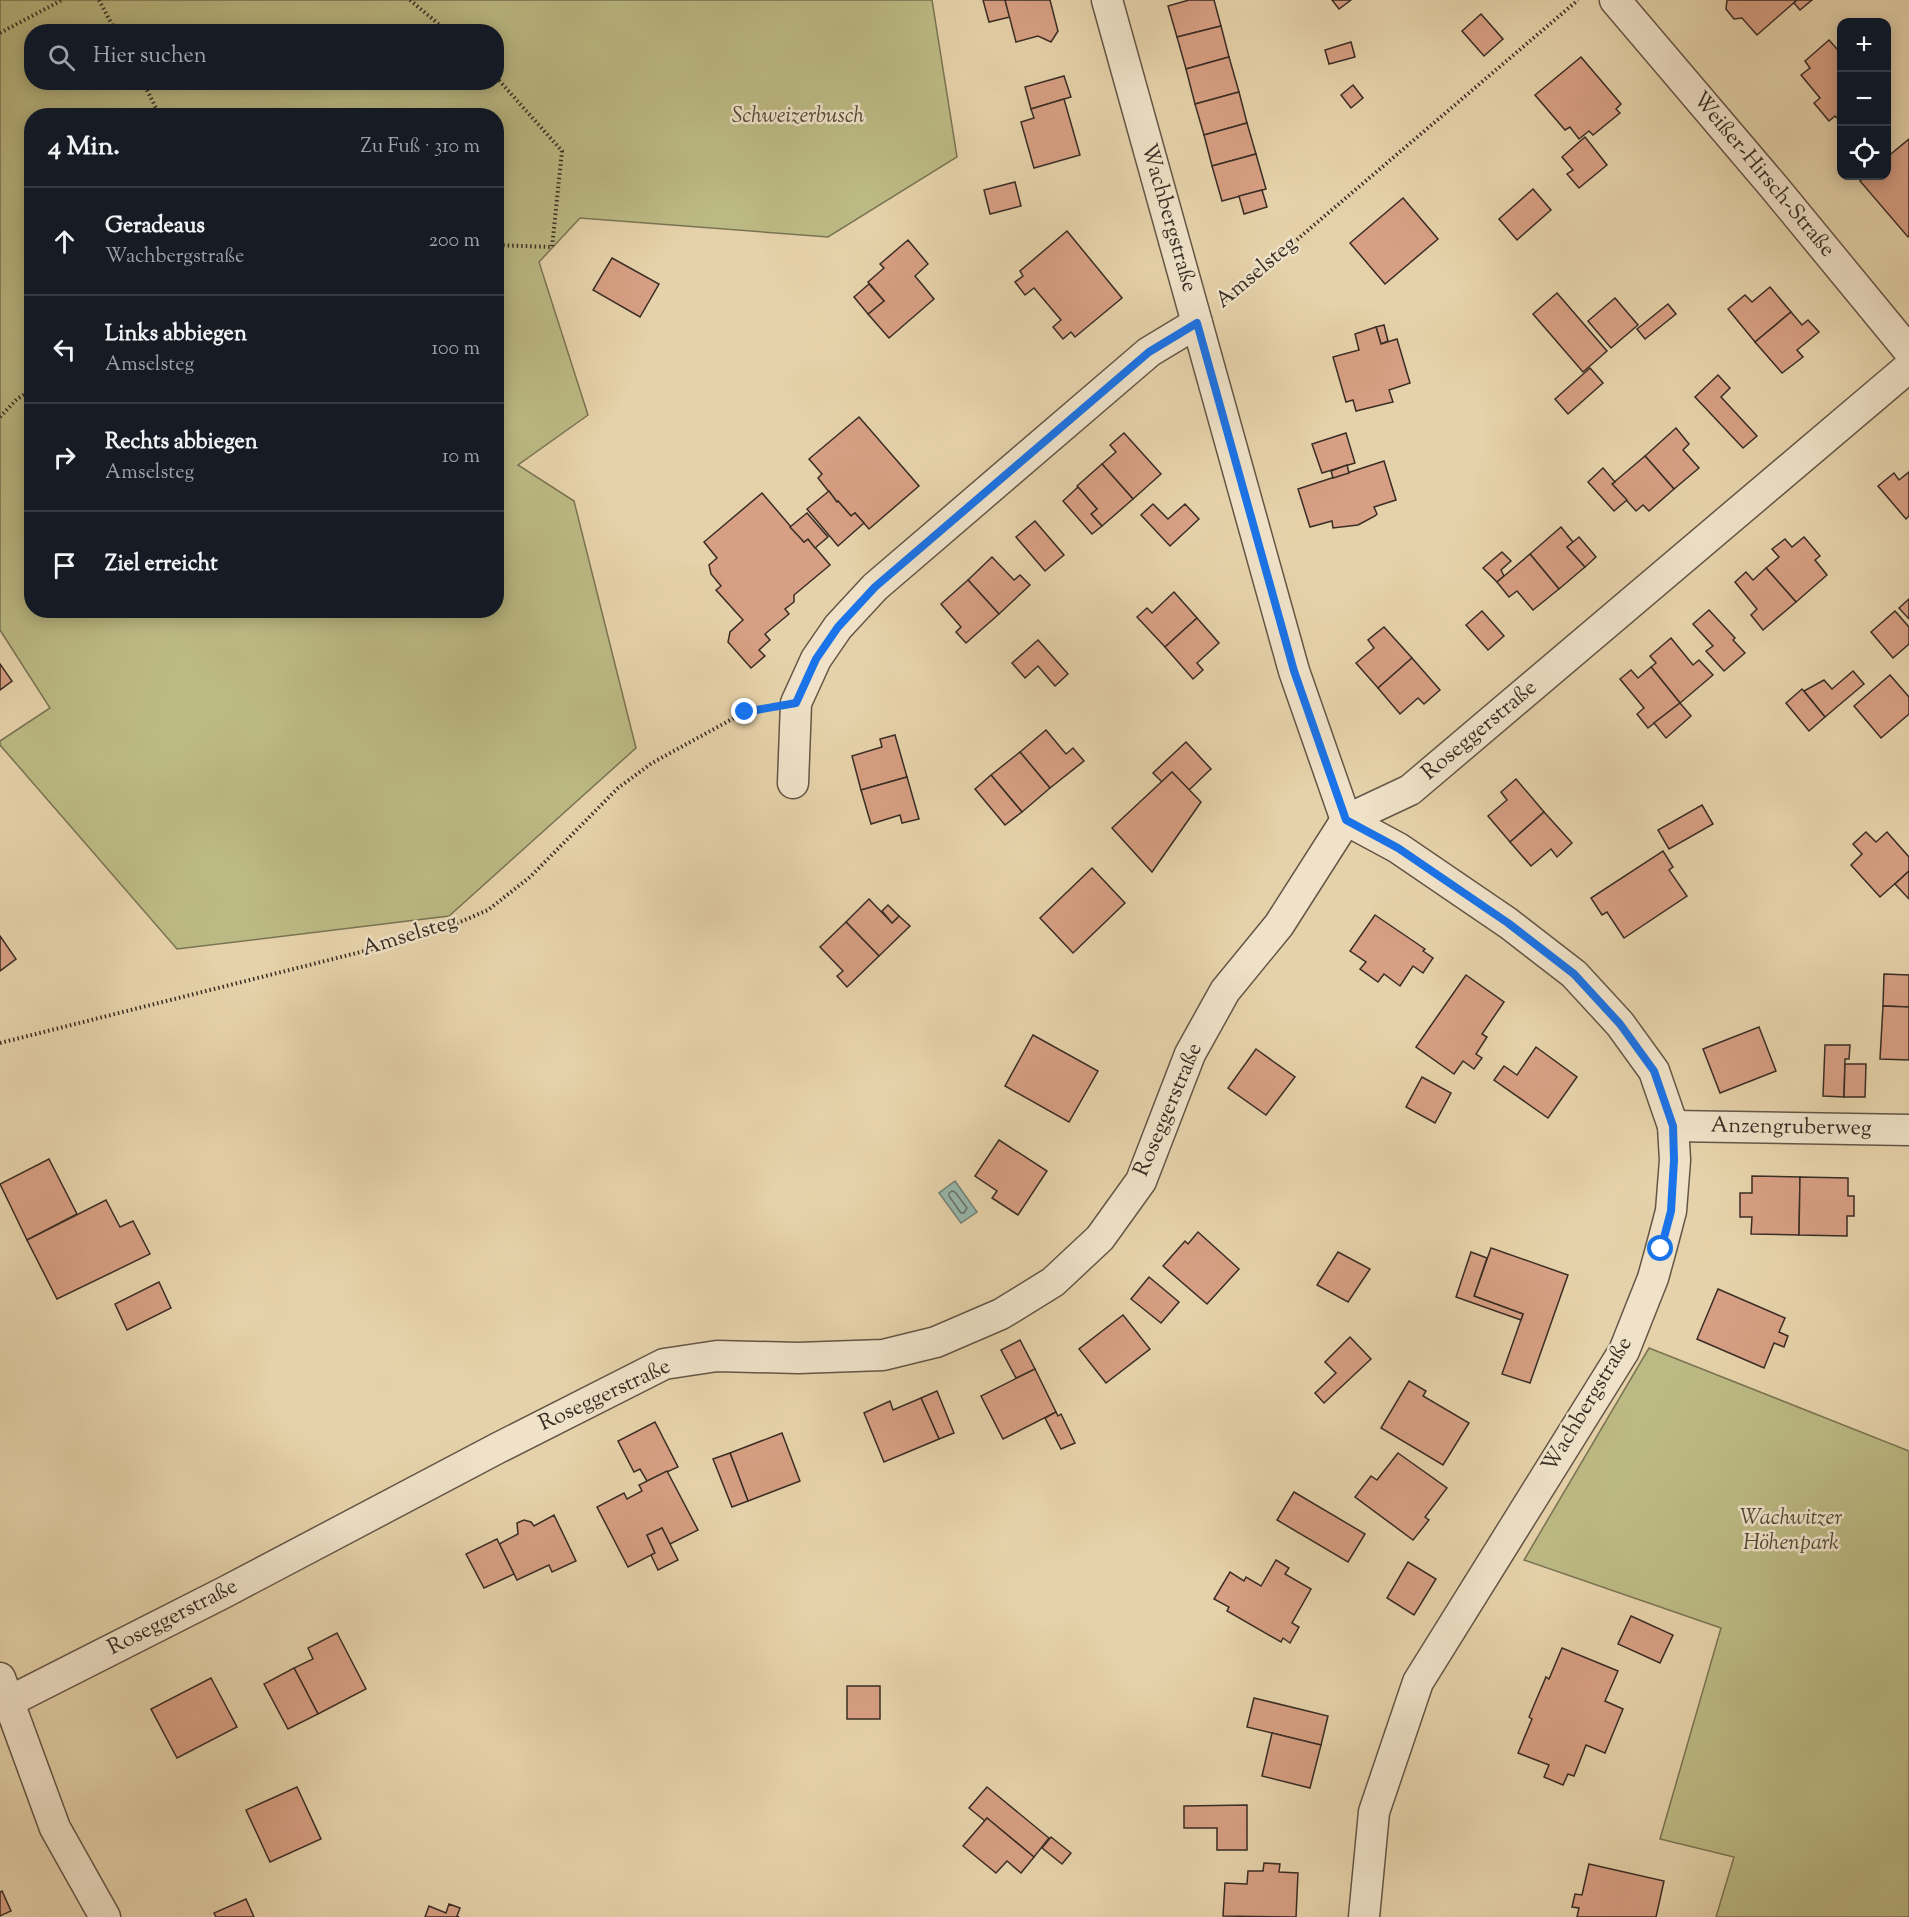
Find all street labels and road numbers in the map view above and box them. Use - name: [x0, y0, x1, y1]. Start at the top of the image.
- street label: Weißer-Hirsch-Straße: [1684, 85, 1842, 265]
- street label: Wachbergstraße: [1132, 140, 1204, 296]
- street label: Amselsteg: [1209, 229, 1305, 317]
- street label: Roseggerstraße: [1415, 673, 1545, 789]
- street label: Amselsteg: [358, 906, 462, 966]
- street label: Roseggerstraße: [1126, 1038, 1212, 1182]
- street label: Anzengruberweg: [1710, 1111, 1872, 1145]
- street label: Wachbergstraße: [1535, 1331, 1641, 1479]
- street label: Roseggerstraße: [534, 1351, 676, 1441]
- street label: Roseggerstraße: [102, 1571, 244, 1665]

